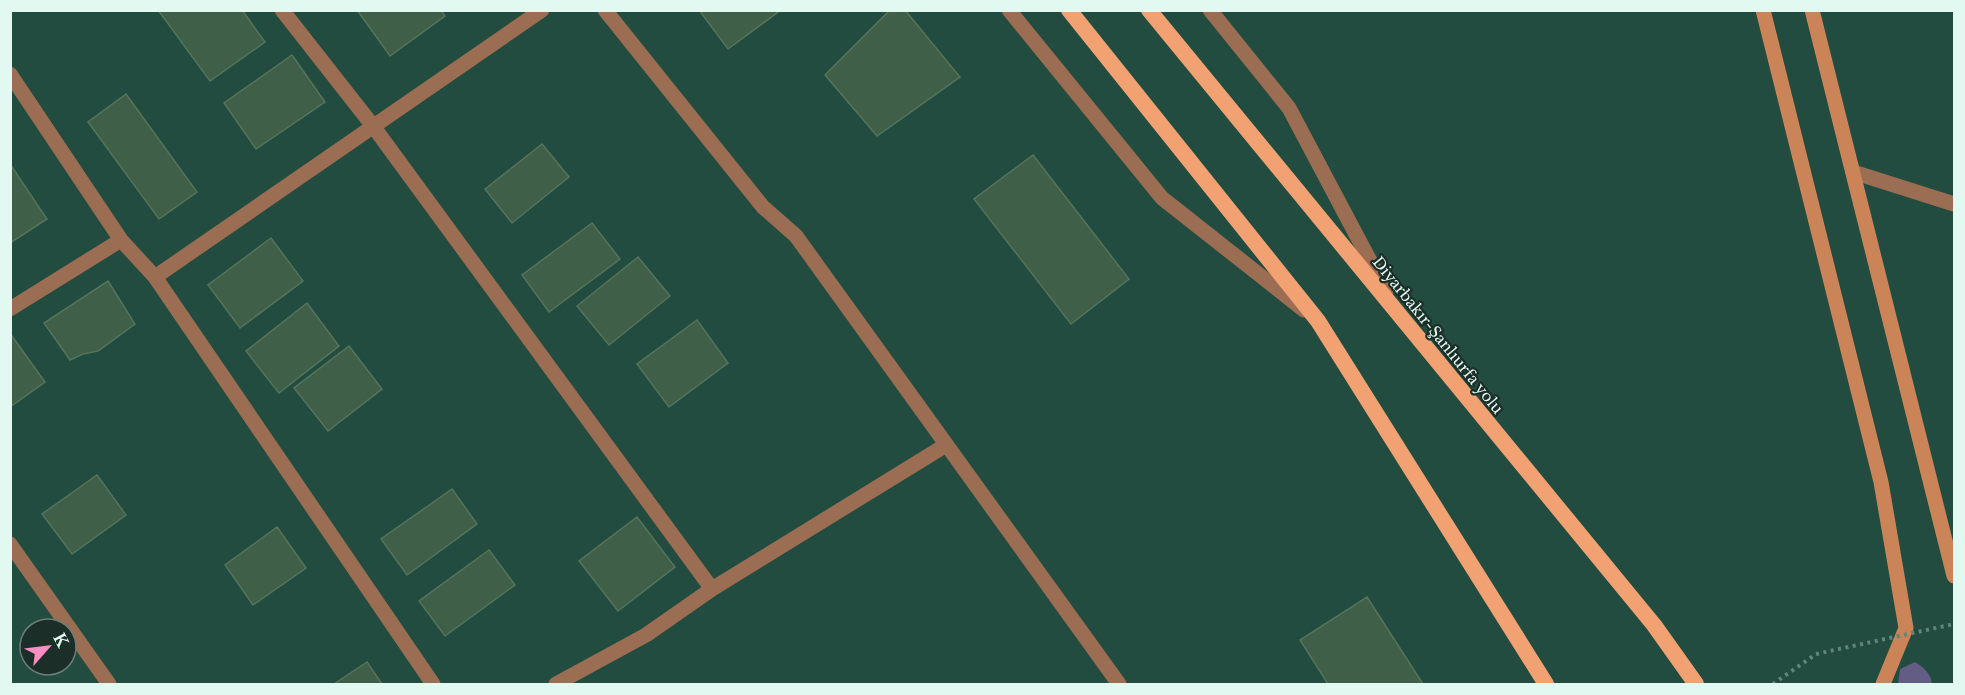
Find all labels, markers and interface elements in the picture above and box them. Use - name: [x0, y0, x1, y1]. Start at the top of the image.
- street label: Diyarbakır-Şanlıurfa yolu: [1369, 252, 1507, 418]
- north arrow: [18, 617, 78, 677]
- text: K: [49, 629, 74, 651]

